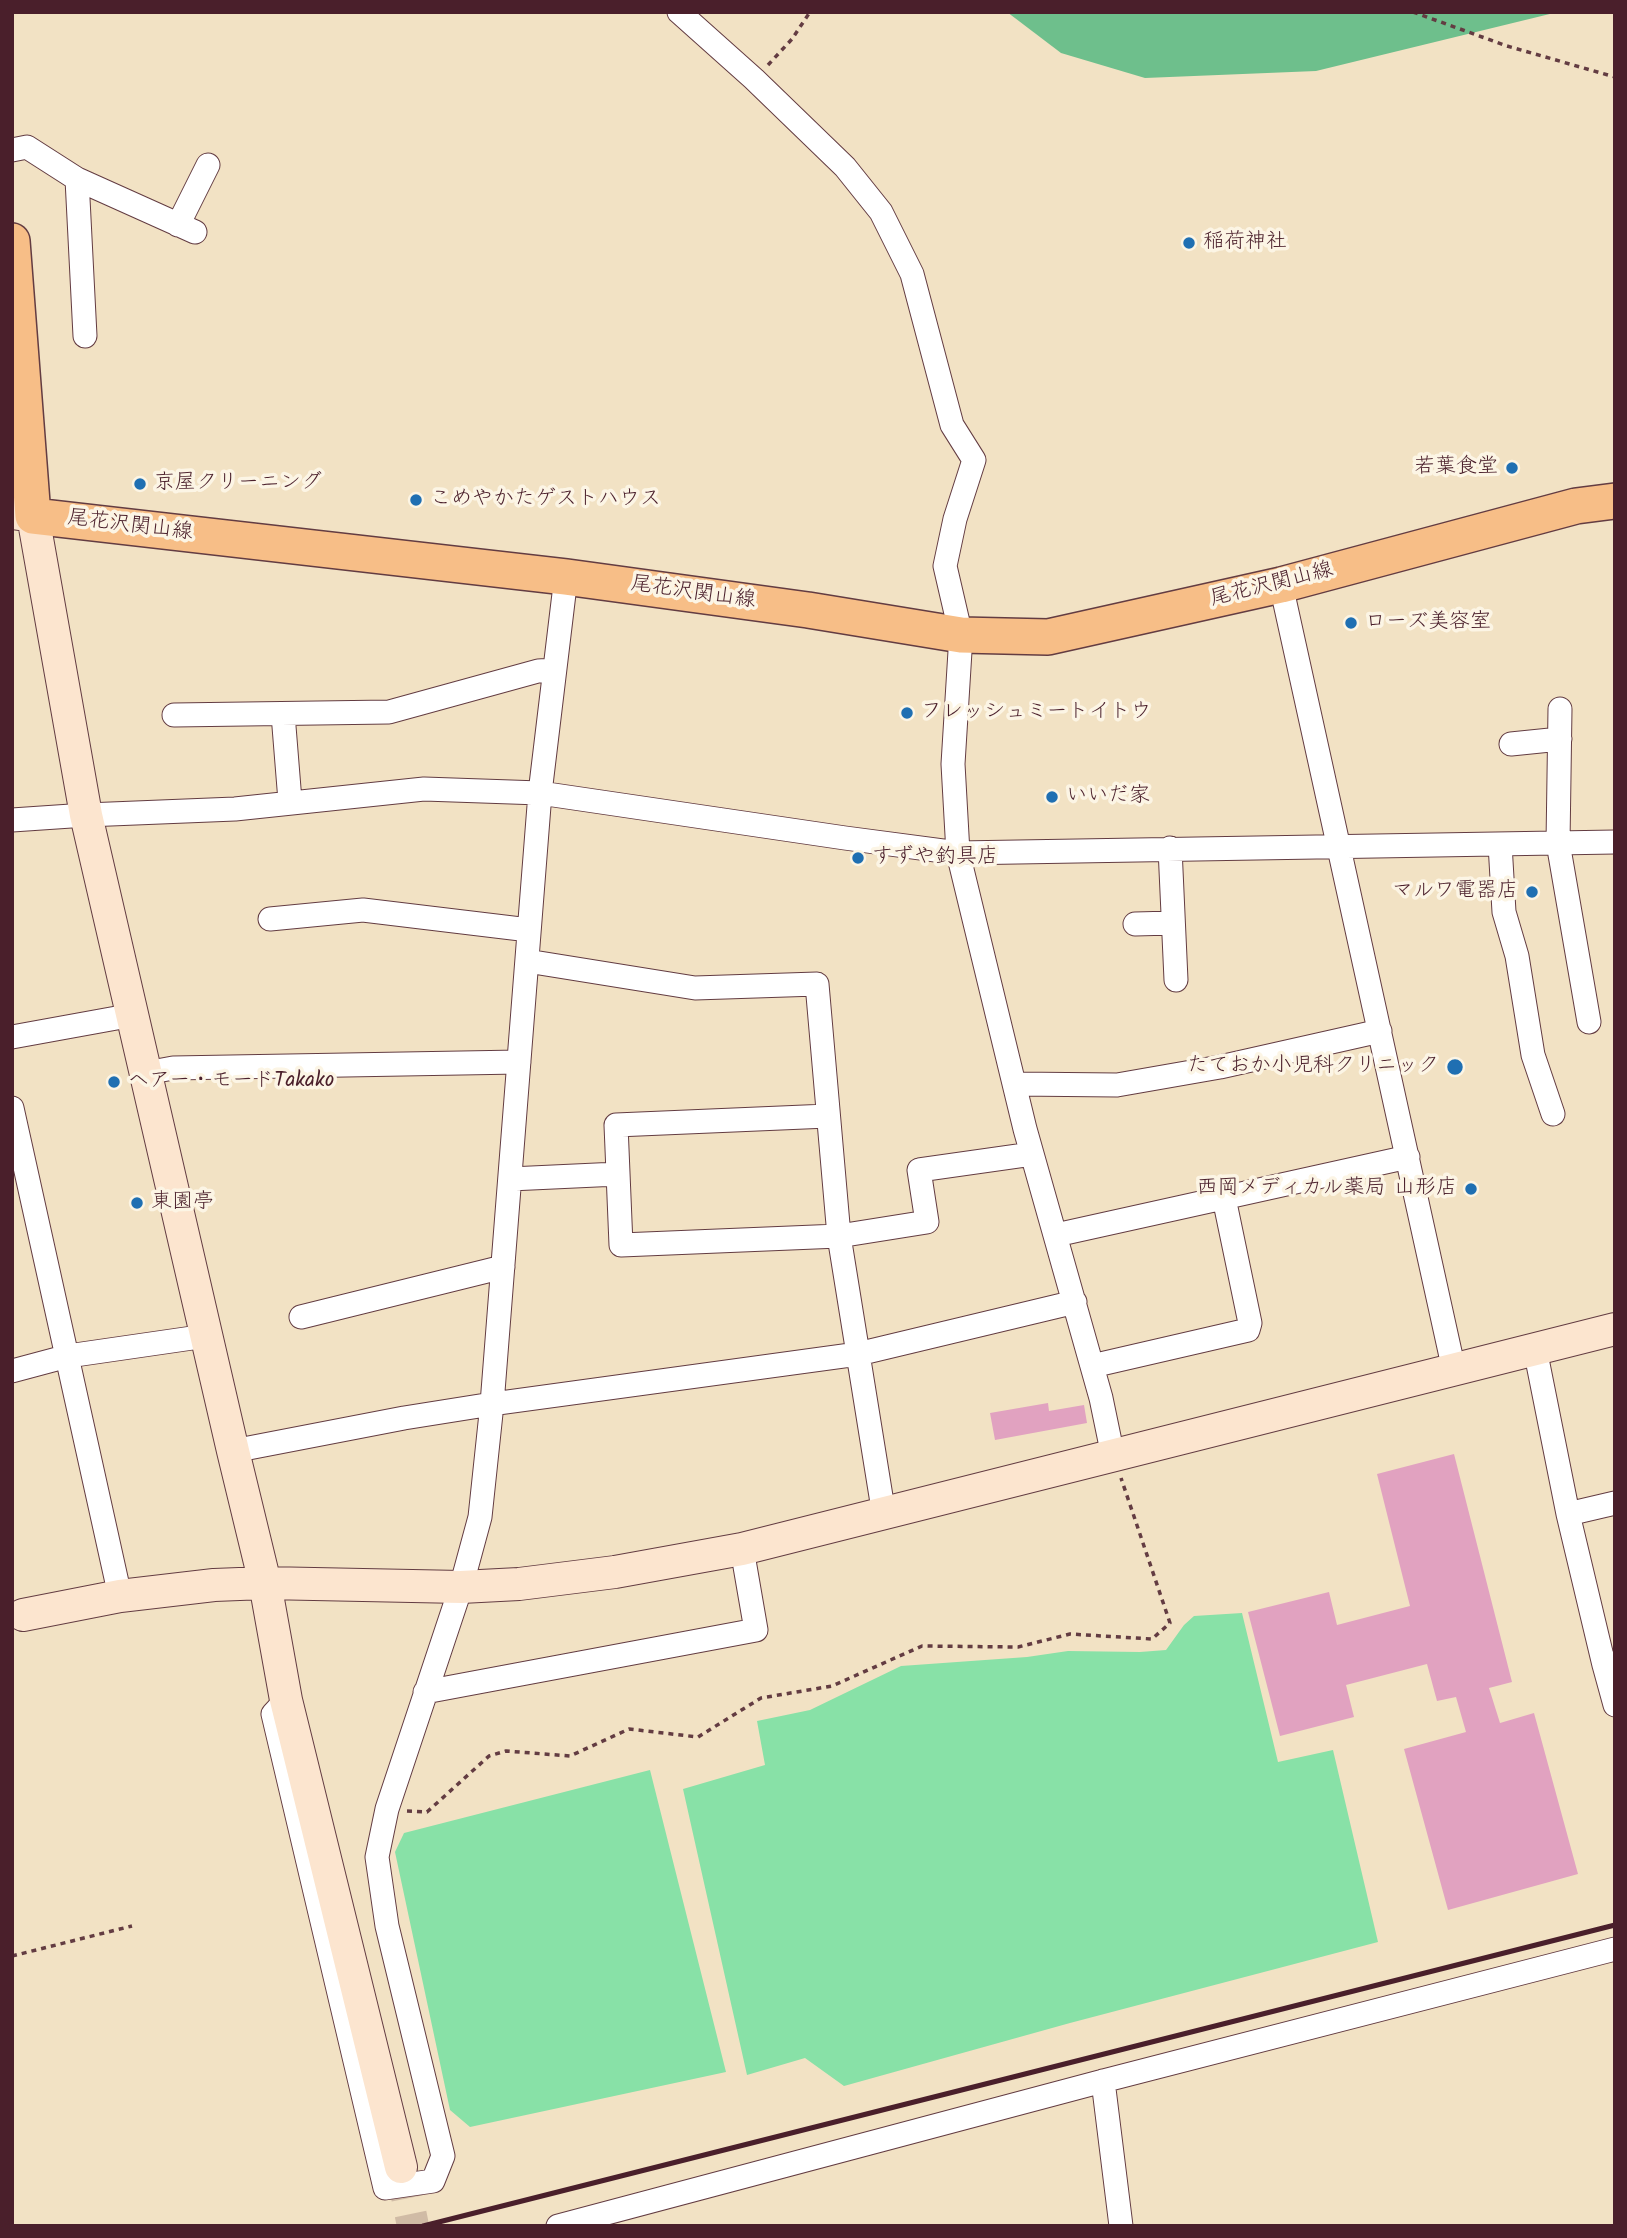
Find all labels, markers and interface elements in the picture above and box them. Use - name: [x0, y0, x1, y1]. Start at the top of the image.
- place label: 稲荷神社: [1203, 230, 1287, 256]
- marker: 稲荷神社: [1181, 235, 1197, 251]
- place label: 若葉食堂: [1414, 455, 1498, 481]
- marker: 若葉食堂: [1504, 460, 1520, 476]
- place label: 京屋クリーニング: [154, 471, 322, 497]
- marker: 京屋クリーニング: [132, 476, 148, 492]
- place label: こめやかたゲストハウス: [430, 487, 661, 513]
- marker: こめやかたゲストハウス: [408, 492, 424, 508]
- street label: 尾花沢関山線: [66, 507, 194, 547]
- street label: 尾花沢関山線: [1208, 559, 1336, 613]
- street label: 尾花沢関山線: [629, 573, 757, 615]
- place label: ローズ美容室: [1365, 610, 1491, 636]
- marker: ローズ美容室: [1343, 615, 1359, 631]
- place label: フレッシュミートイトウ: [921, 700, 1152, 726]
- marker: フレッシュミートイトウ: [899, 705, 915, 721]
- place label: いいだ家: [1066, 784, 1150, 810]
- marker: いいだ家: [1044, 789, 1060, 805]
- place label: すずや釣具店: [872, 845, 998, 871]
- marker: すずや釣具店: [850, 850, 866, 866]
- place label: マルワ電器店: [1392, 879, 1518, 905]
- marker: マルワ電器店: [1524, 884, 1540, 900]
- place label: たておか小児科クリニック: [1187, 1054, 1439, 1080]
- marker: たておか小児科クリニック: [1445, 1057, 1465, 1077]
- place label: ヘアー・モードTakako: [128, 1069, 334, 1095]
- marker: ヘアー・モードTakako: [106, 1074, 122, 1090]
- place label: 西岡メディカル薬局 山形店: [1197, 1176, 1457, 1202]
- marker: 西岡メディカル薬局 山形店: [1463, 1181, 1479, 1197]
- place label: 東園亭: [151, 1190, 214, 1216]
- marker: 東園亭: [129, 1195, 145, 1211]

